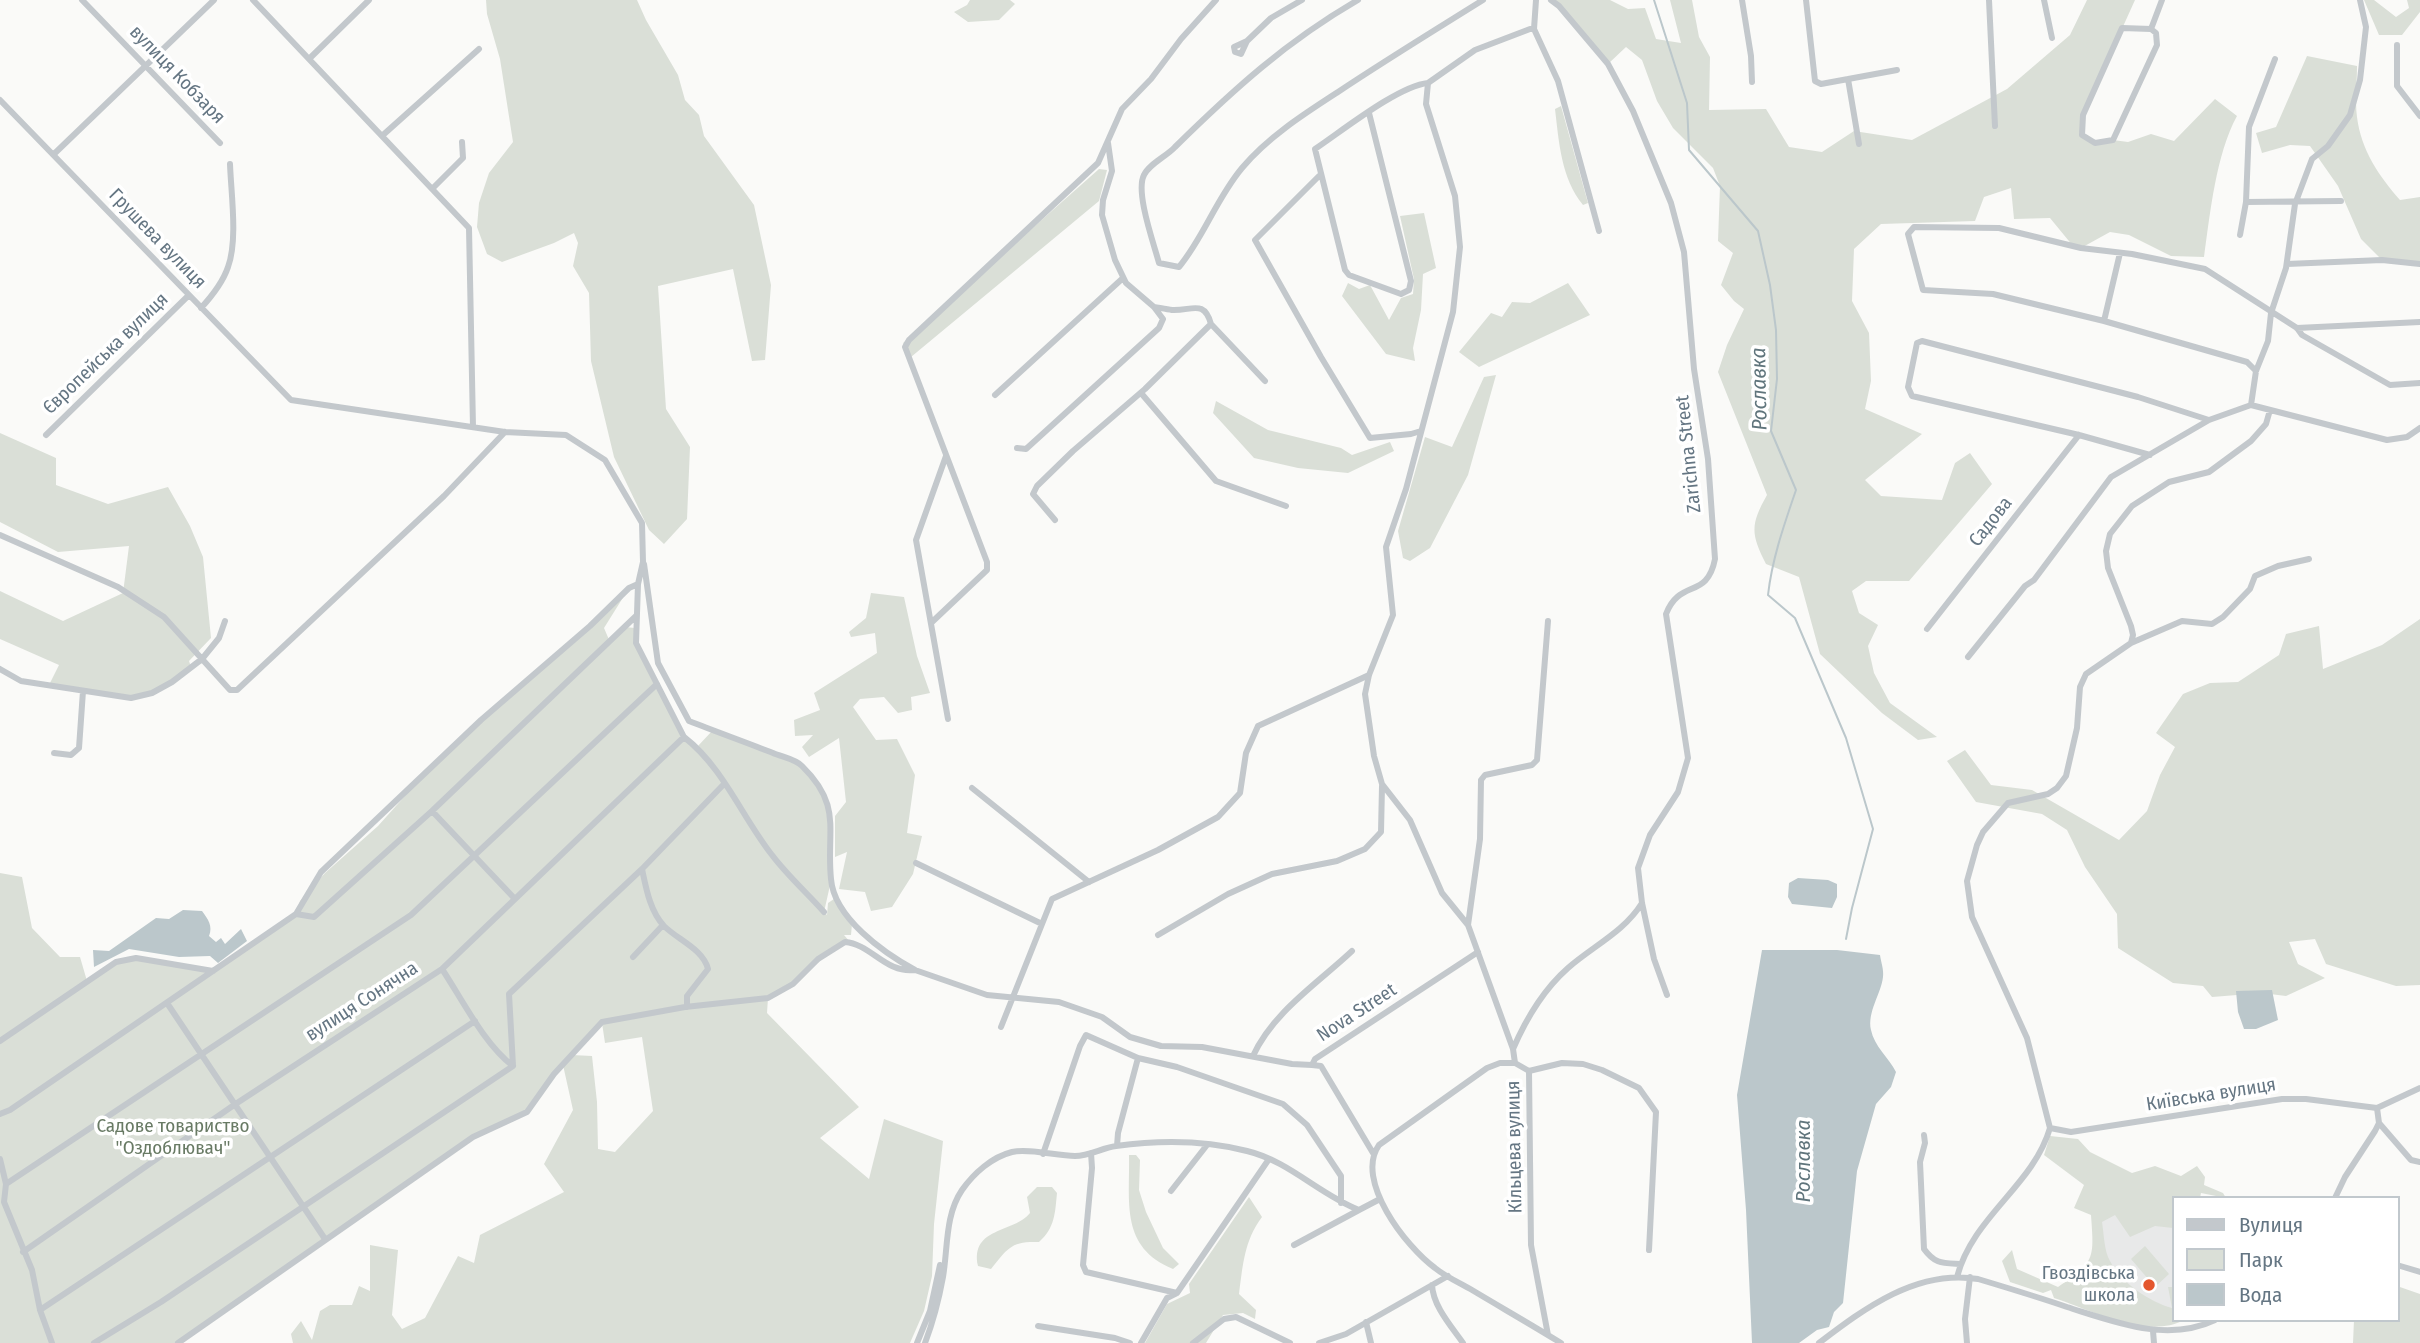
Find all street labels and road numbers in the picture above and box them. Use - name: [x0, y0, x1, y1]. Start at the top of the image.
- street label: вулиця Кобзаря: [124, 21, 230, 129]
- street label: Грушева вулиця: [104, 184, 210, 294]
- street label: Європейська вулиця: [39, 288, 173, 420]
- street label: Zarichna Street: [1671, 394, 1707, 514]
- street label: Садова: [1964, 493, 2018, 551]
- street label: вулиця Сонячна: [302, 957, 422, 1047]
- street label: Nova Street: [1313, 979, 1401, 1047]
- street label: Київська вулиця: [2145, 1073, 2277, 1117]
- street label: Кільцева вулиця: [1502, 1080, 1528, 1214]

